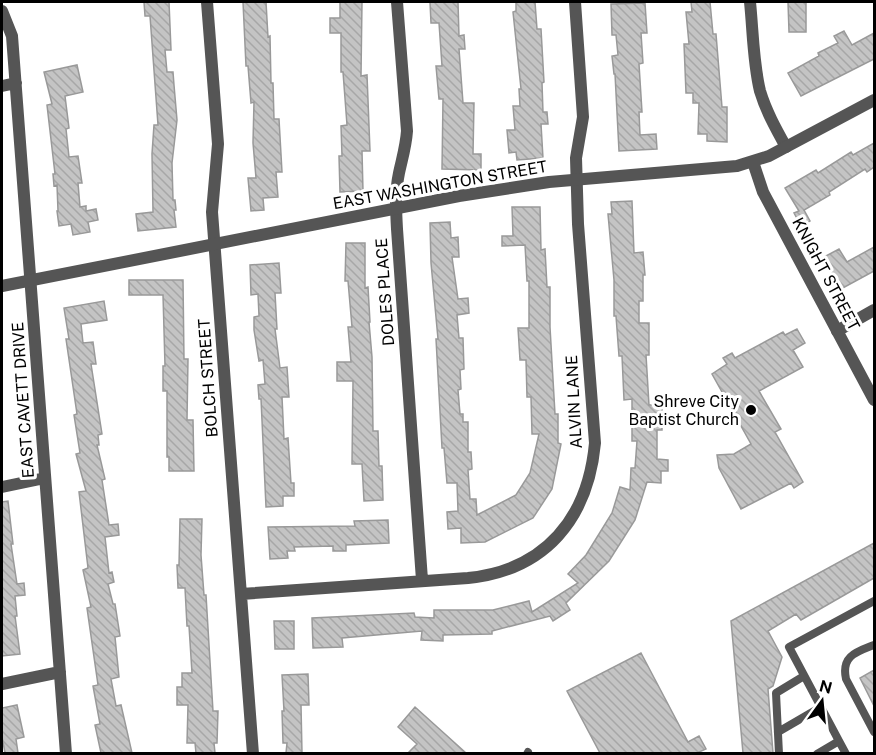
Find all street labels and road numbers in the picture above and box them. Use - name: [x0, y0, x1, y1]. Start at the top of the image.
- street label: EAST WASHINGTON STREET: [331, 157, 549, 213]
- street label: KNIGHT STREET: [788, 214, 864, 334]
- street label: DOLES PLACE: [372, 237, 398, 347]
- street label: BOLCH STREET: [194, 317, 222, 438]
- street label: EAST CAVETT DRIVE: [8, 321, 38, 479]
- street label: ALVIN LANE: [562, 355, 586, 449]

